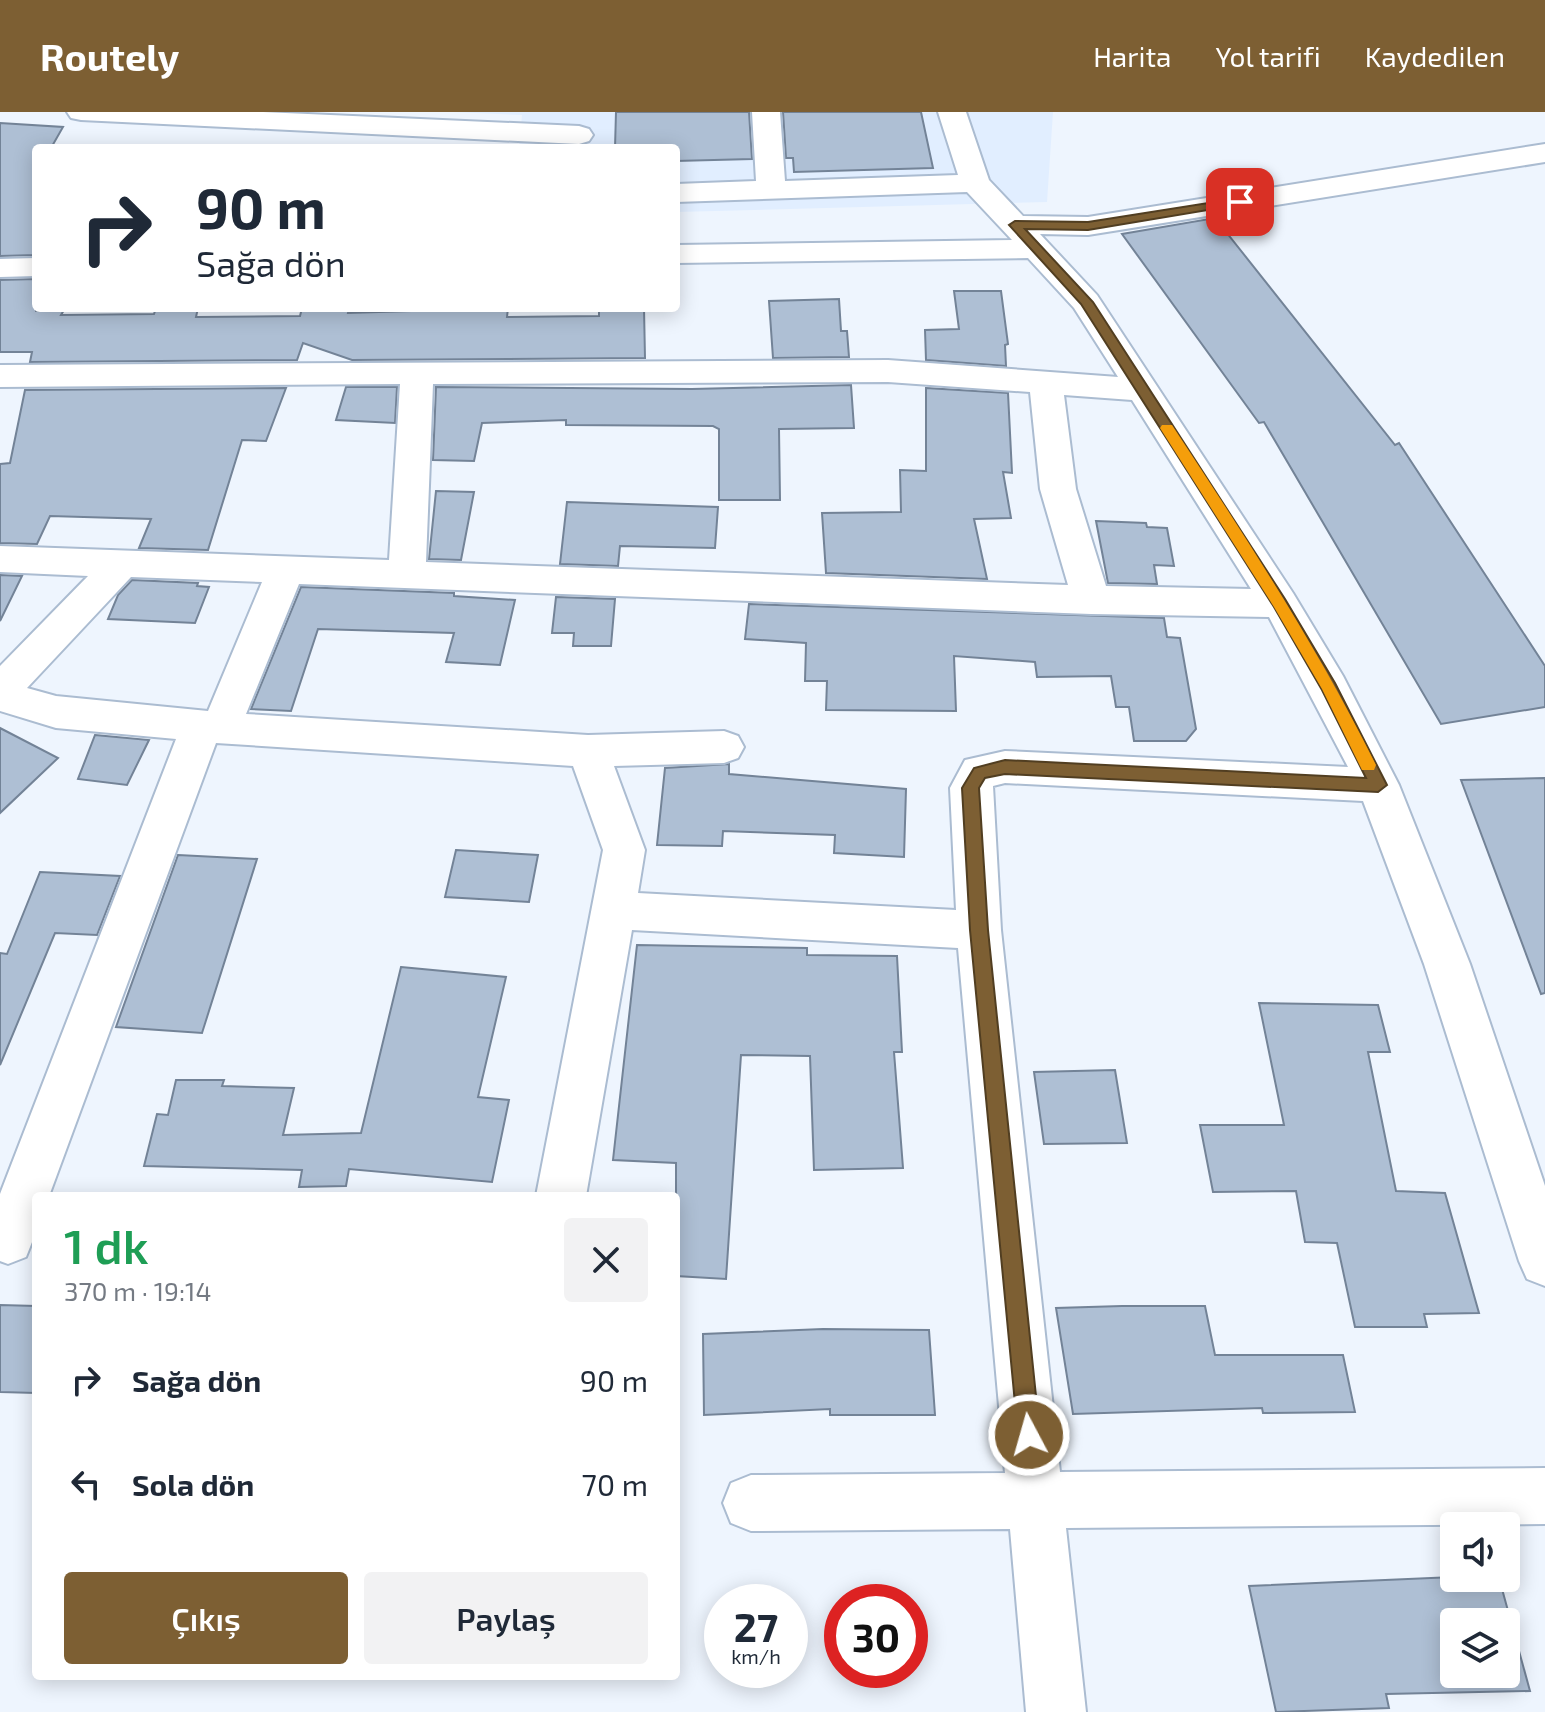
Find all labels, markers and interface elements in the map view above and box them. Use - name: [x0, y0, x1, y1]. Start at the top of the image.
- text: Routely: [40, 33, 179, 79]
- text: Harita: [1093, 39, 1171, 73]
- text: Yol tarifi: [1215, 39, 1321, 73]
- text: Kaydedilen: [1365, 39, 1505, 73]
- pin: [1206, 168, 1274, 236]
- text: 90 m: [196, 173, 326, 240]
- icon: right: [64, 176, 168, 280]
- icon: arrive: [1218, 180, 1262, 224]
- text: Sağa dön: [196, 241, 346, 284]
- text: 1 dk: [64, 1216, 149, 1274]
- button: close: [564, 1218, 648, 1302]
- text: 370 m · 19:14: [64, 1275, 211, 1306]
- icon: right: [64, 1358, 108, 1402]
- text: Sağa dön: [132, 1362, 261, 1398]
- text: 90 m: [580, 1362, 648, 1398]
- position arrow: [987, 1393, 1071, 1477]
- icon: left: [64, 1462, 108, 1506]
- text: Sola dön: [132, 1466, 254, 1502]
- text: 70 m: [582, 1466, 648, 1502]
- map controls: [1440, 1512, 1520, 1688]
- button: sound: [1440, 1512, 1520, 1592]
- button: Çıkış: [64, 1572, 348, 1664]
- button: Paylaş: [364, 1572, 648, 1664]
- speed limit sign: 30: [824, 1584, 928, 1688]
- text: 27: [734, 1602, 778, 1650]
- button: layers: [1440, 1608, 1520, 1688]
- text: km/h: [731, 1644, 781, 1668]

